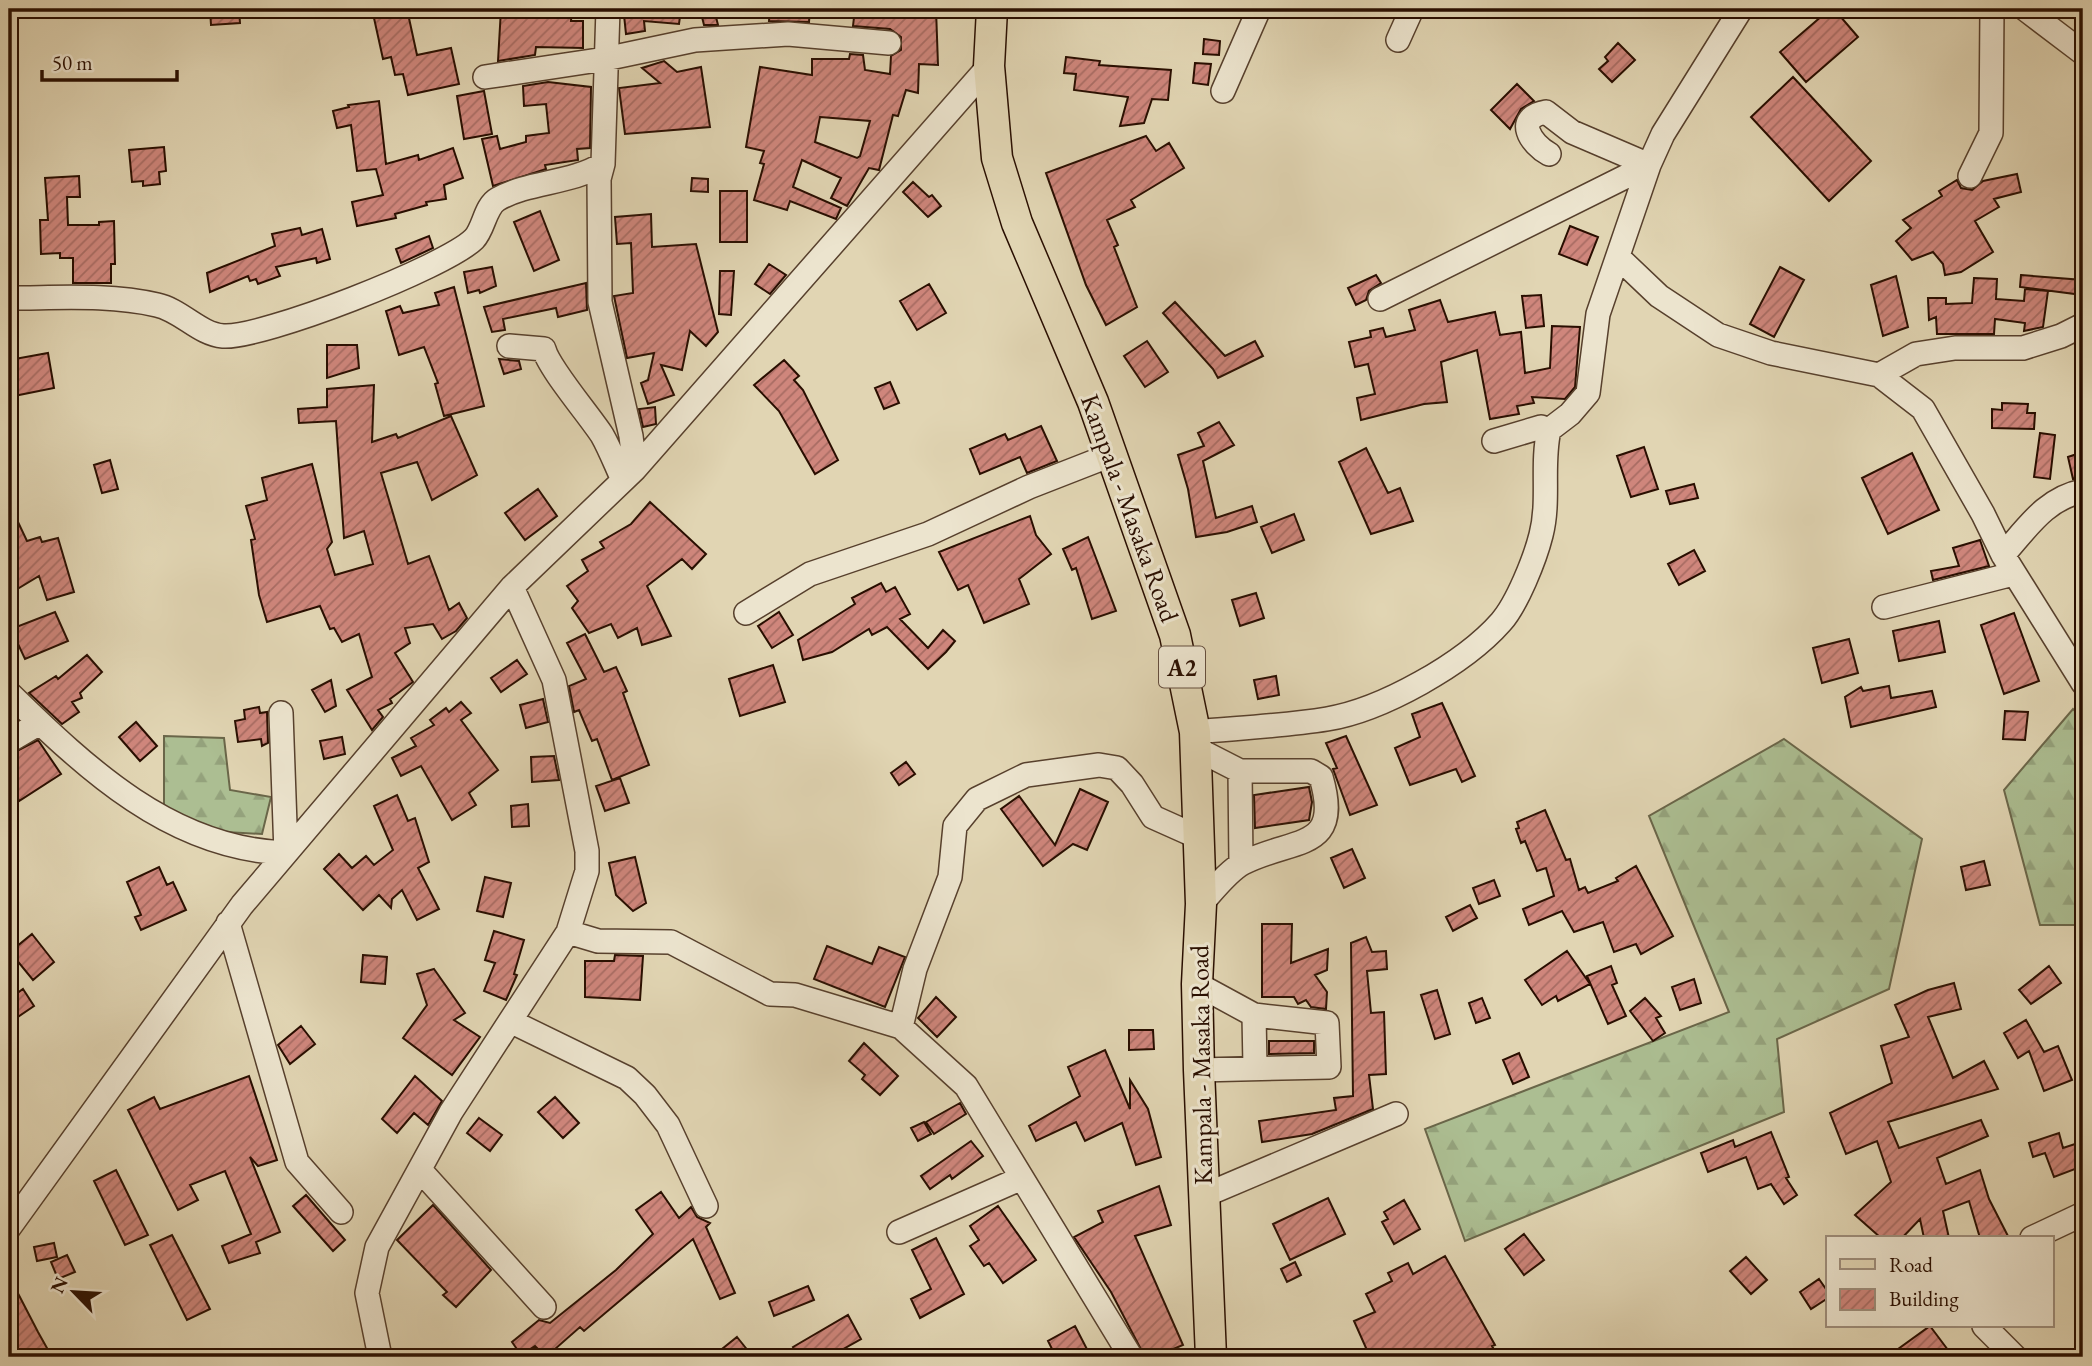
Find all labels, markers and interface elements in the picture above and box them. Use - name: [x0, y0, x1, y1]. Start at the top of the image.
- scale bar: [42, 38, 177, 82]
- text: 50 m: [52, 49, 93, 76]
- street label: Kampala - Masaka Road: [1073, 389, 1187, 627]
- road number: A2: [1159, 646, 1205, 688]
- street label: Kampala - Masaka Road: [1182, 944, 1220, 1185]
- legend: [1826, 1236, 2054, 1328]
- text: Road: [1889, 1251, 1933, 1278]
- north arrow: [38, 1258, 108, 1328]
- text: N: [44, 1272, 74, 1297]
- text: Building: [1889, 1285, 1959, 1312]

